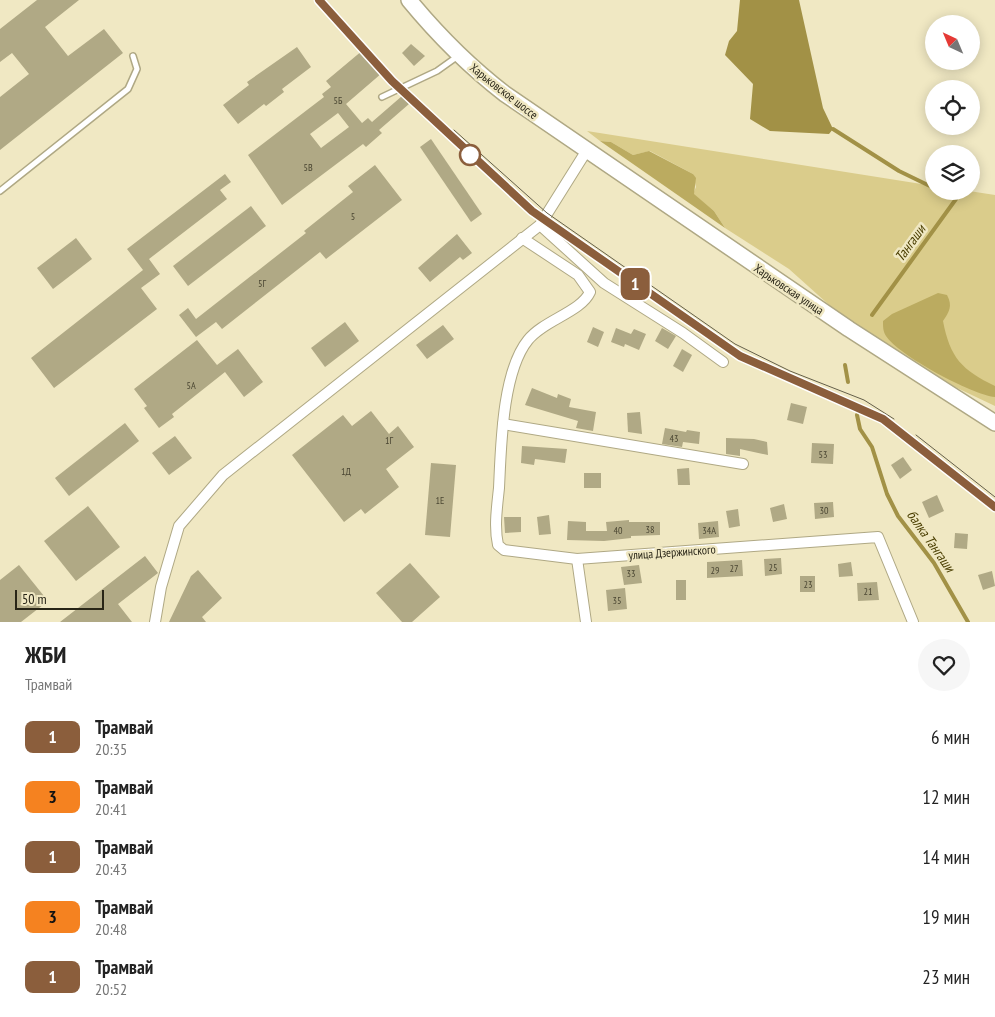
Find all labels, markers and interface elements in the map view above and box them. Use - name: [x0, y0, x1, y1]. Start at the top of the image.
- north arrow: [925, 15, 980, 70]
- map controls: [925, 15, 980, 200]
- street label: Харьковское шоссе: [467, 60, 541, 122]
- button: locate: [925, 80, 980, 135]
- house number: 5Б: [334, 94, 343, 107]
- unlabelled marker: [459, 144, 481, 166]
- button: layers: [925, 145, 980, 200]
- house number: 5В: [303, 161, 313, 174]
- house number: 5: [351, 210, 355, 223]
- water label: Тангаши: [891, 220, 930, 265]
- street label: Харьковская улица: [751, 260, 827, 318]
- line badge: 1: [619, 268, 651, 300]
- text: 1: [631, 272, 639, 295]
- house number: 5Г: [258, 277, 266, 290]
- house number: 5А: [186, 379, 196, 392]
- house number: 43: [670, 432, 679, 445]
- house number: 1Г: [385, 434, 393, 447]
- house number: 53: [819, 448, 828, 461]
- house number: 1Д: [341, 465, 352, 478]
- house number: 1Е: [436, 494, 444, 507]
- house number: 30: [820, 504, 829, 517]
- water label: балка Тангаши: [903, 506, 960, 577]
- house number: 38: [646, 523, 655, 536]
- house number: 40: [614, 524, 623, 537]
- house number: 34А: [702, 524, 716, 537]
- street label: улица Дзержинского: [628, 541, 716, 563]
- house number: 25: [769, 561, 778, 574]
- house number: 27: [730, 562, 739, 575]
- house number: 29: [711, 564, 720, 577]
- house number: 33: [627, 567, 636, 580]
- house number: 23: [804, 578, 813, 591]
- house number: 21: [864, 585, 873, 598]
- scale bar: [15, 587, 104, 610]
- text: 50 m: [22, 590, 47, 608]
- house number: 35: [613, 594, 622, 607]
- text: ЖБИ: [25, 639, 66, 670]
- button: heart: [918, 639, 970, 691]
- text: Трамвай: [25, 674, 72, 694]
- text: Трамвай: [95, 715, 153, 739]
- text: 1: [48, 725, 57, 748]
- text: 6 мин: [931, 725, 970, 749]
- text: 20:35: [95, 739, 127, 759]
- text: Трамвай: [95, 775, 153, 799]
- text: 3: [48, 785, 57, 808]
- text: 12 мин: [922, 785, 970, 809]
- text: 20:41: [95, 799, 127, 819]
- text: Трамвай: [95, 835, 153, 859]
- text: 1: [48, 845, 57, 868]
- text: 14 мин: [922, 845, 970, 869]
- text: 20:43: [95, 859, 127, 879]
- text: Трамвай: [95, 895, 153, 919]
- text: 3: [48, 905, 57, 928]
- text: 19 мин: [922, 905, 970, 929]
- text: 20:48: [95, 919, 127, 939]
- text: Трамвай: [95, 955, 153, 979]
- text: 1: [48, 965, 57, 988]
- text: 23 мин: [922, 965, 970, 989]
- text: 20:52: [95, 979, 127, 999]

